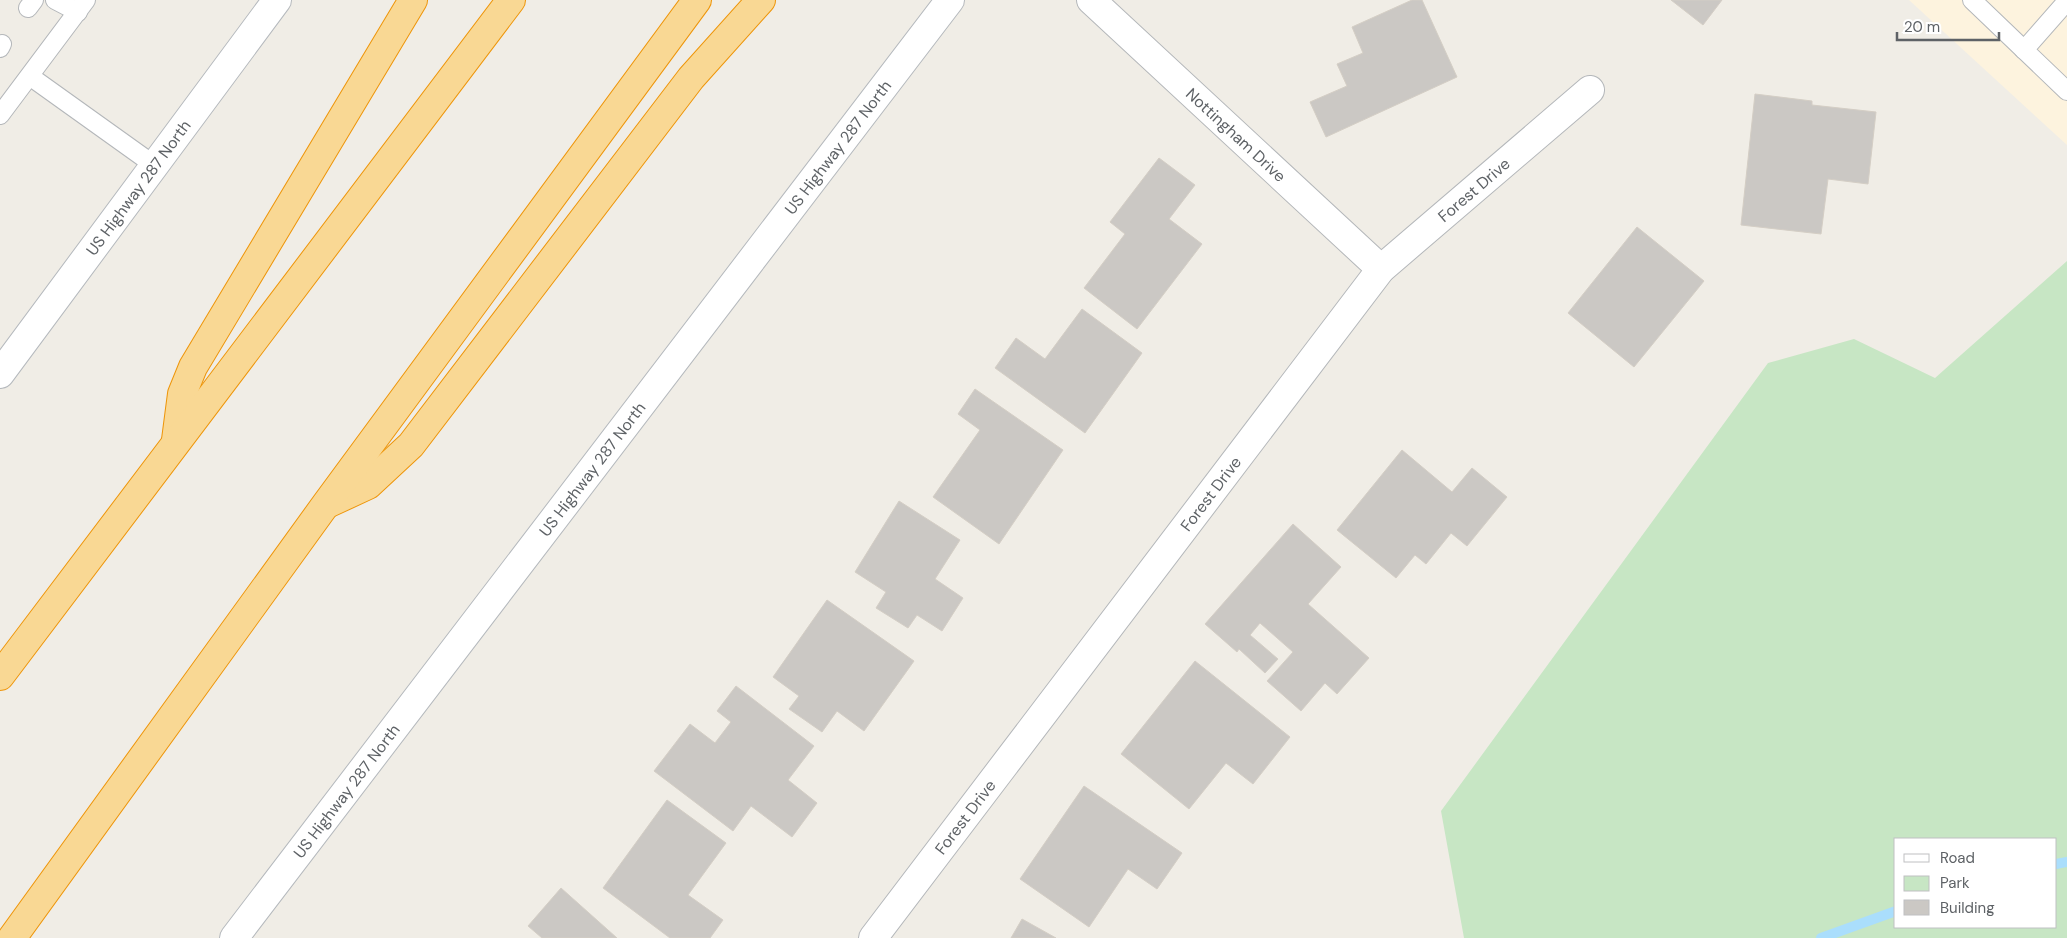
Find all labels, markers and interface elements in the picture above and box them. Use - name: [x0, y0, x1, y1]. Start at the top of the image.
- scale bar: [1897, 10, 2000, 42]
- text: 20 m: [1904, 17, 1940, 37]
- street label: US Highway 287 North: [780, 76, 896, 219]
- street label: Nottingham Drive: [1181, 83, 1290, 187]
- street label: US Highway 287 North: [81, 116, 196, 260]
- street label: Forest Drive: [1433, 153, 1514, 227]
- street label: US Highway 287 North: [534, 398, 650, 541]
- street label: Forest Drive: [1176, 452, 1246, 536]
- street label: US Highway 287 North: [289, 720, 405, 863]
- street label: Forest Drive: [930, 776, 1000, 859]
- legend: [1894, 838, 2057, 928]
- text: Road: [1940, 848, 1975, 868]
- text: Park: [1940, 873, 1970, 893]
- text: Building: [1940, 898, 1995, 918]

